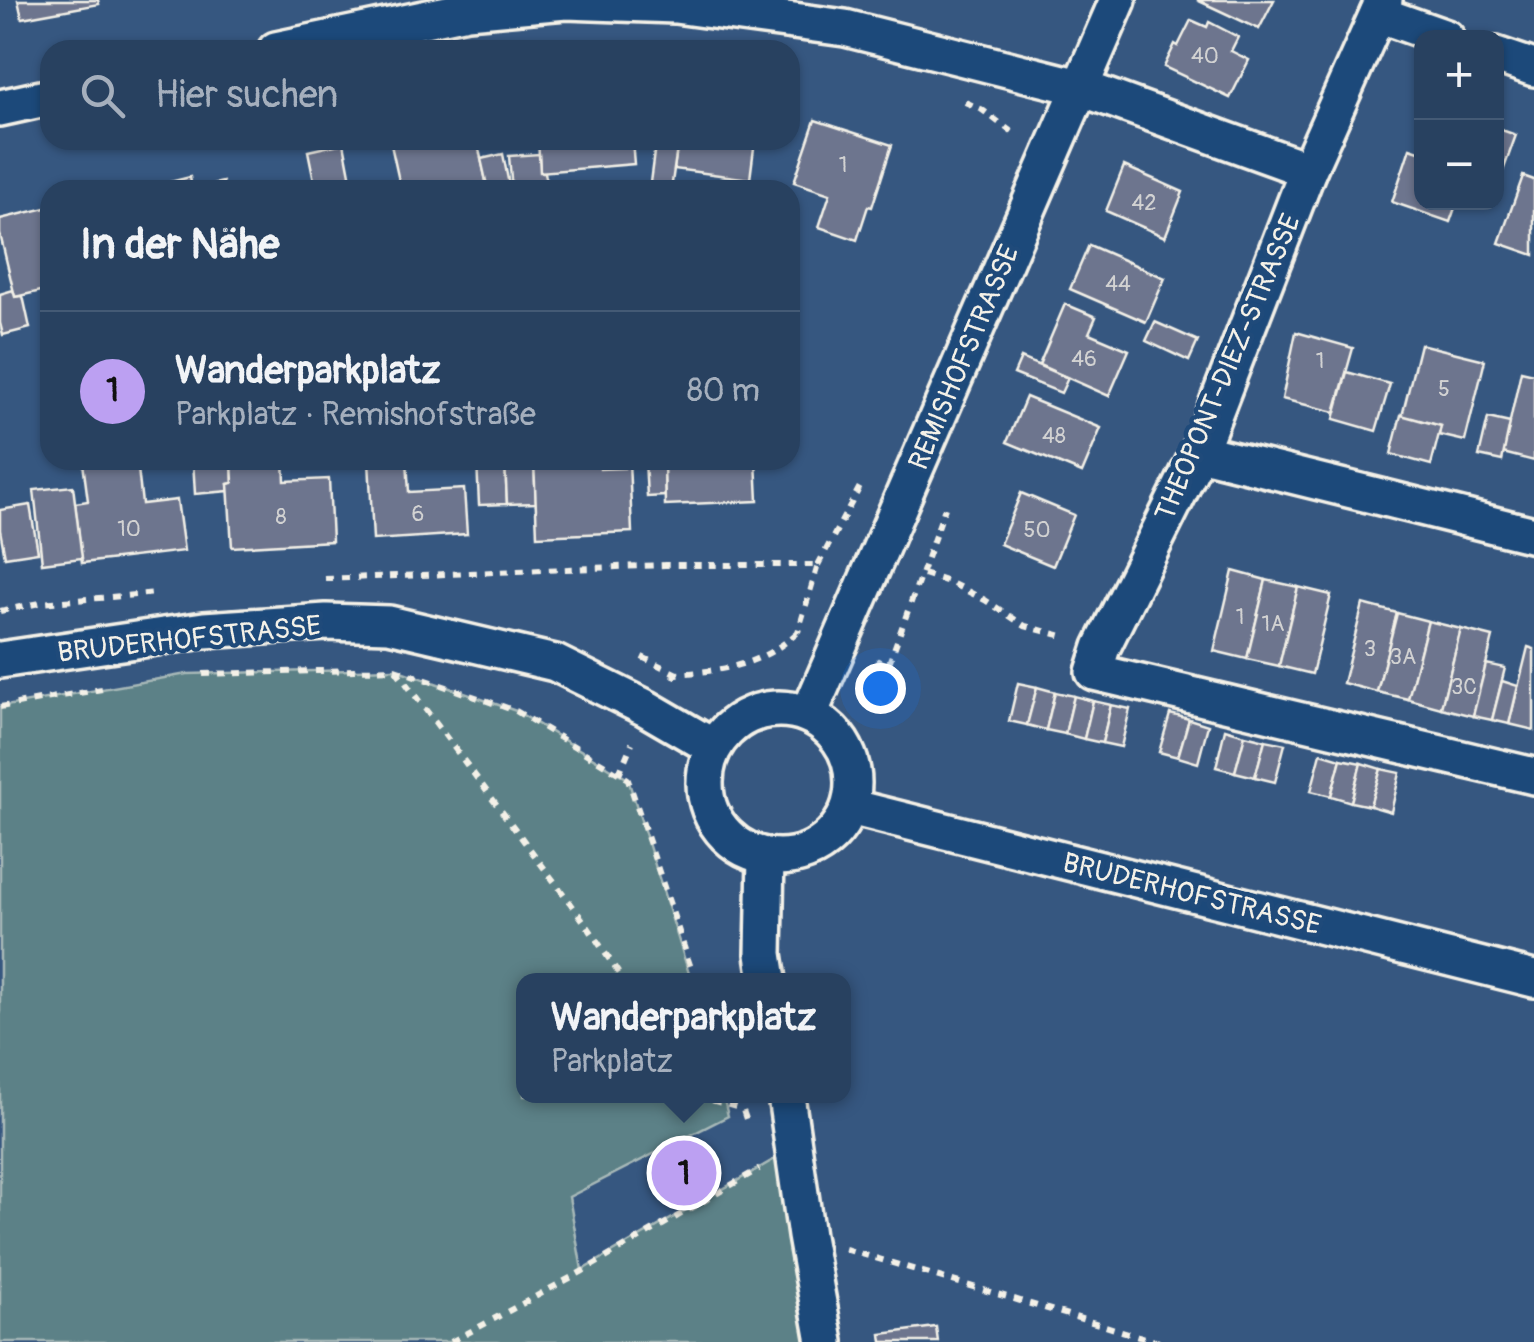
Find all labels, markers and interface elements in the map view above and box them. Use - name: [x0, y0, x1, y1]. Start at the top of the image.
- map controls: [1414, 30, 1504, 210]
- button: +: [1414, 30, 1504, 120]
- search box: [40, 40, 800, 150]
- house number: 40: [1191, 42, 1219, 70]
- icon: search: [75, 68, 130, 123]
- text: Hier suchen: [155, 71, 338, 119]
- button: −: [1414, 120, 1504, 210]
- house number: 1: [839, 151, 847, 179]
- house number: 42: [1131, 189, 1157, 217]
- street label: THEOPONT-DIEZ-STRASSE: [1148, 209, 1309, 526]
- text: In der Nähe: [80, 219, 279, 271]
- street label: REMISHOFSTRASSE: [901, 240, 1028, 475]
- house number: 44: [1105, 270, 1131, 298]
- house number: 46: [1071, 345, 1097, 373]
- text: Wanderparkplatz: [175, 347, 440, 395]
- house number: 1: [1316, 347, 1324, 375]
- text: 1: [106, 371, 119, 411]
- text: 80 m: [687, 371, 760, 411]
- house number: 5: [1438, 375, 1450, 403]
- text: Parkplatz · Remishofstraße: [175, 395, 536, 435]
- house number: 48: [1042, 422, 1066, 450]
- house number: 6: [412, 500, 424, 528]
- house number: 8: [275, 503, 287, 531]
- house number: 10: [117, 515, 141, 543]
- house number: 50: [1024, 516, 1050, 544]
- house number: 1: [1236, 603, 1244, 631]
- street label: BRUDERHOFSTRASSE: [56, 608, 323, 671]
- house number: 1A: [1262, 610, 1284, 638]
- house number: 3: [1364, 635, 1376, 663]
- house number: 3A: [1390, 643, 1416, 671]
- your location: [855, 663, 906, 714]
- house number: 3C: [1451, 673, 1477, 701]
- street label: BRUDERHOFSTRASSE: [1059, 845, 1324, 943]
- popup: [516, 973, 851, 1103]
- text: Wanderparkplatz: [551, 994, 816, 1042]
- text: Parkplatz: [551, 1042, 673, 1082]
- pin: 1: [652, 1136, 716, 1210]

